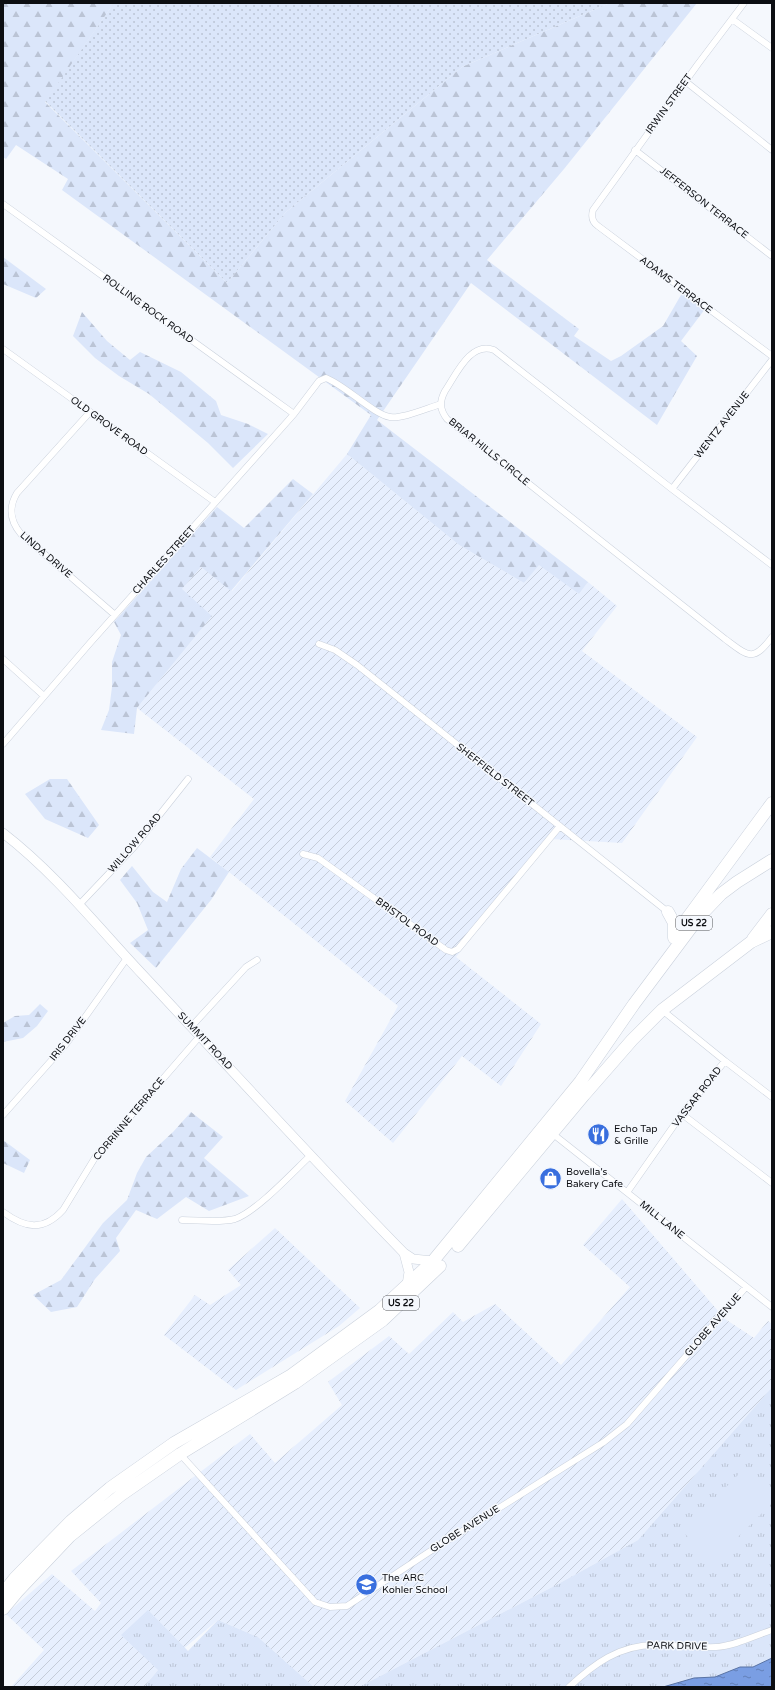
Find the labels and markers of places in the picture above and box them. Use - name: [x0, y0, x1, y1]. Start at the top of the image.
- restaurant icon: Echo Tap & Grille: [586, 1122, 612, 1148]
- place label: Echo Tap & Grille: [614, 1123, 658, 1147]
- shop icon: Bovella's Bakery Cafe: [538, 1165, 564, 1191]
- place label: Bovella's Bakery Cafe: [566, 1166, 623, 1190]
- school or university icon: The ARC Kohler School: [354, 1571, 380, 1597]
- place label: The ARC Kohler School: [382, 1572, 448, 1596]

